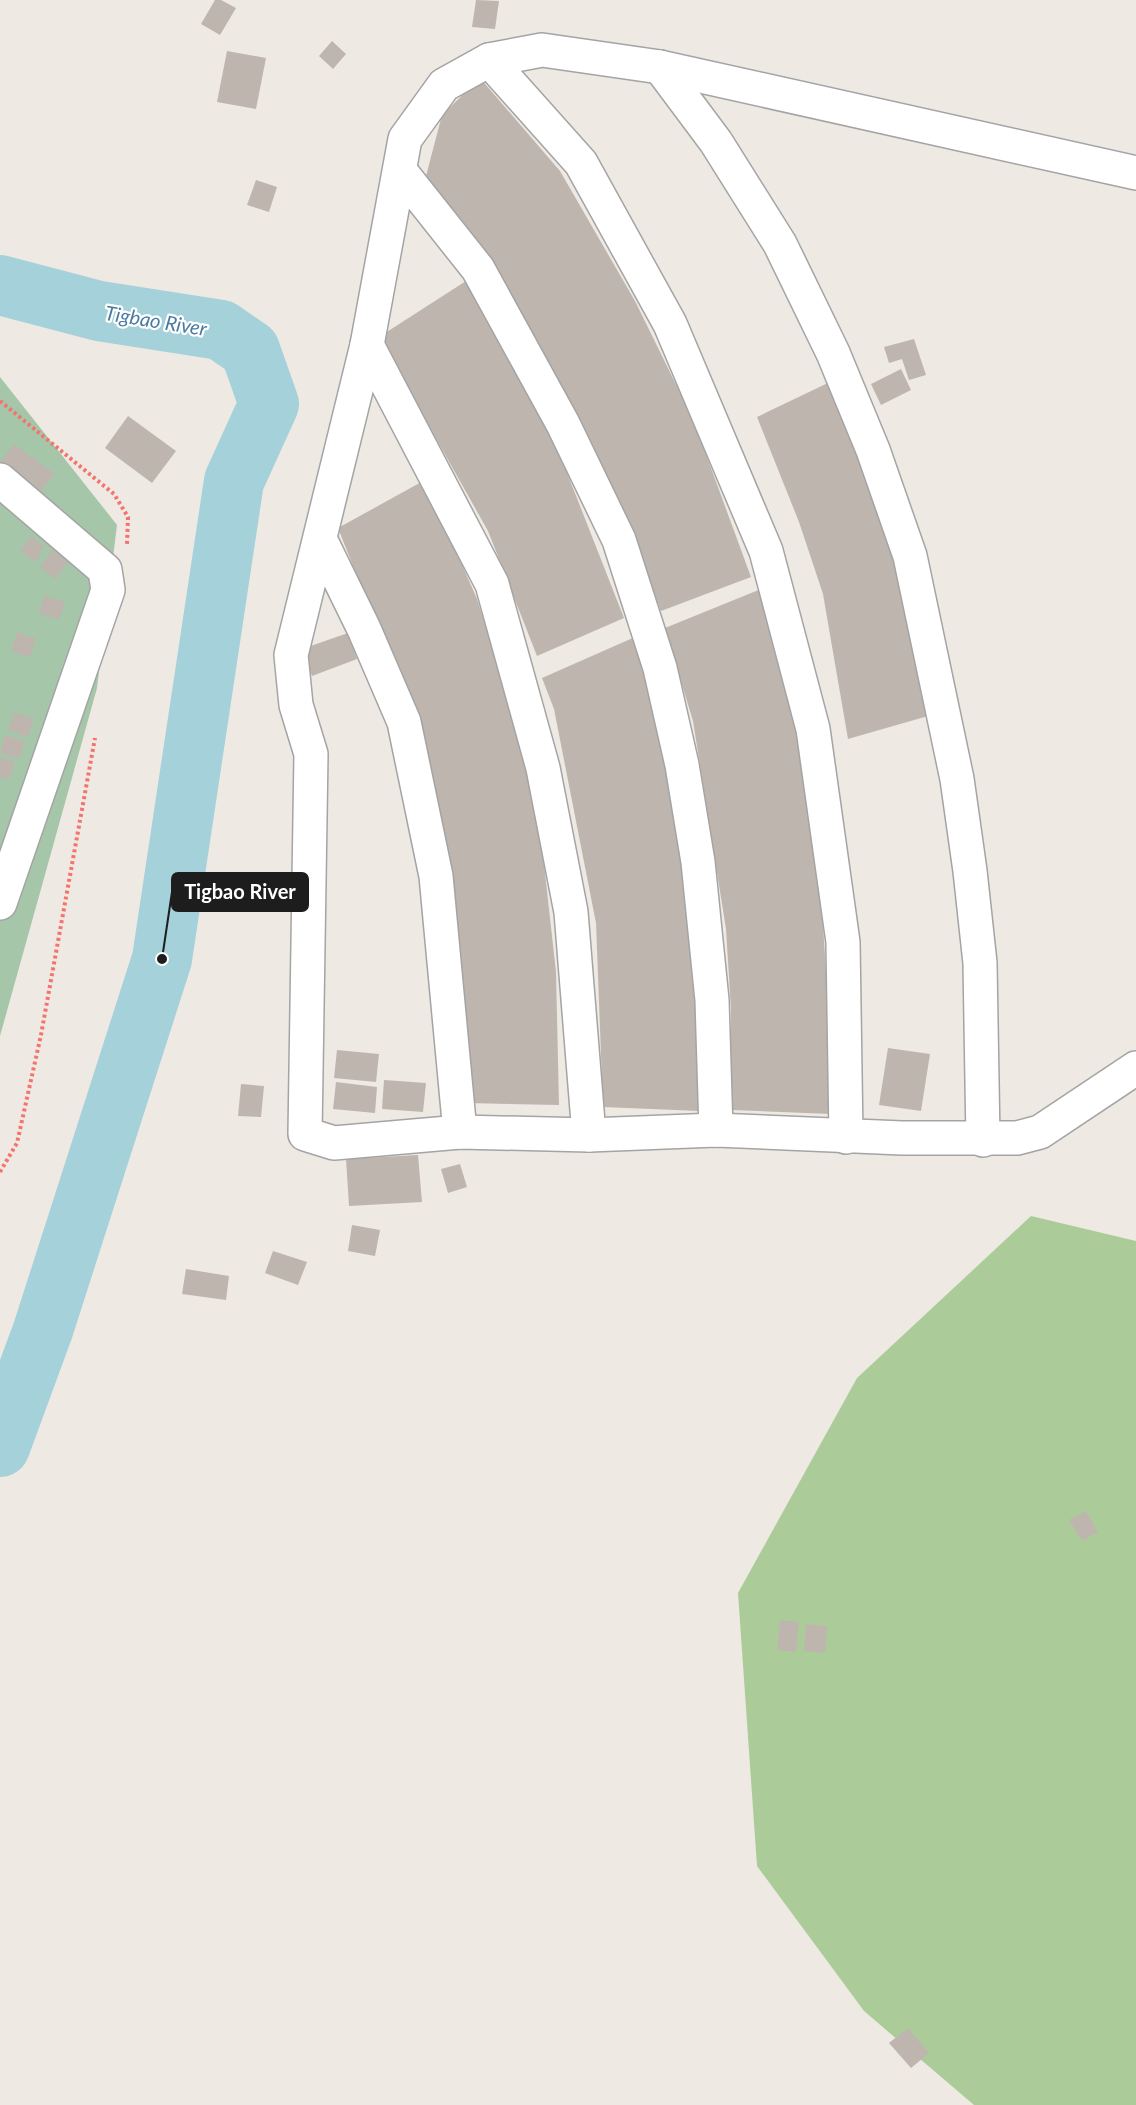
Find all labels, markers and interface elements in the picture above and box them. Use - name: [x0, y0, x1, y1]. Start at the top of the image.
- water label: Tigbao River: [103, 300, 210, 340]
- callout: Tigbao River: [172, 873, 308, 911]
- text: Tigbao River: [184, 879, 296, 903]

